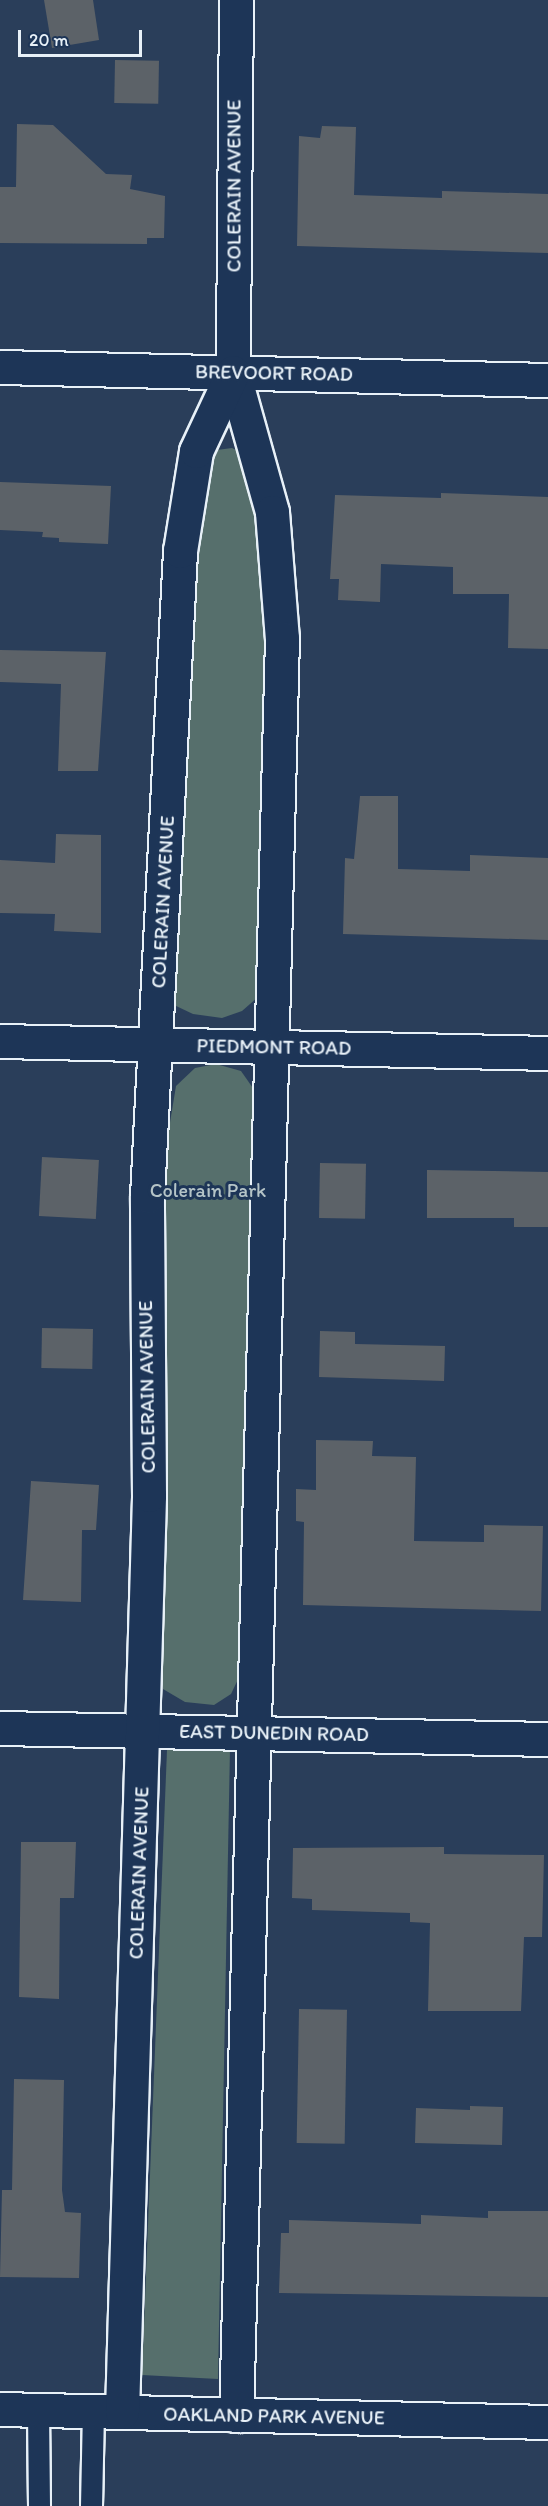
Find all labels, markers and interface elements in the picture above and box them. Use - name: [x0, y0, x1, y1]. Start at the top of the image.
- scale bar: [21, 18, 146, 56]
- text: 20 m: [29, 29, 69, 51]
- street label: COLERAIN AVENUE: [222, 100, 246, 272]
- street label: BREVOORT ROAD: [195, 360, 353, 386]
- street label: COLERAIN AVENUE: [147, 815, 179, 989]
- street label: PIEDMONT ROAD: [197, 1034, 351, 1060]
- park label: Colerain Park: [150, 1178, 266, 1202]
- street label: COLERAIN AVENUE: [134, 1301, 160, 1473]
- street label: EAST DUNEDIN ROAD: [177, 1719, 371, 1747]
- street label: COLERAIN AVENUE: [124, 1787, 154, 1959]
- street label: OAKLAND PARK AVENUE: [164, 2402, 384, 2430]

